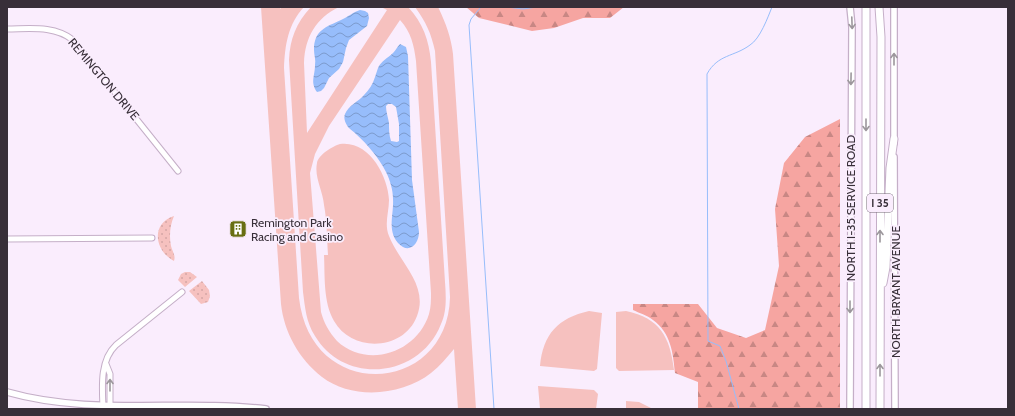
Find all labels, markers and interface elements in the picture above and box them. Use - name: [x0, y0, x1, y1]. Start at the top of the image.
- one-way arrow: [848, 16, 856, 29]
- street label: REMINGTON DRIVE: [65, 35, 143, 123]
- one-way arrow: [890, 53, 898, 66]
- one-way arrow: [848, 72, 855, 85]
- one-way arrow: [862, 118, 870, 131]
- street label: NORTH I-35 SERVICE ROAD: [843, 135, 858, 281]
- road number: I 35: [867, 194, 893, 212]
- place label: Remington Park Racing and Casino: [251, 215, 344, 244]
- building icon: Remington Park Racing and Casino: [228, 219, 248, 239]
- street label: NORTH BRYANT AVENUE: [888, 226, 903, 358]
- one-way arrow: [876, 230, 884, 243]
- one-way arrow: [846, 300, 854, 313]
- one-way arrow: [876, 364, 884, 377]
- one-way arrow: [106, 379, 114, 392]

